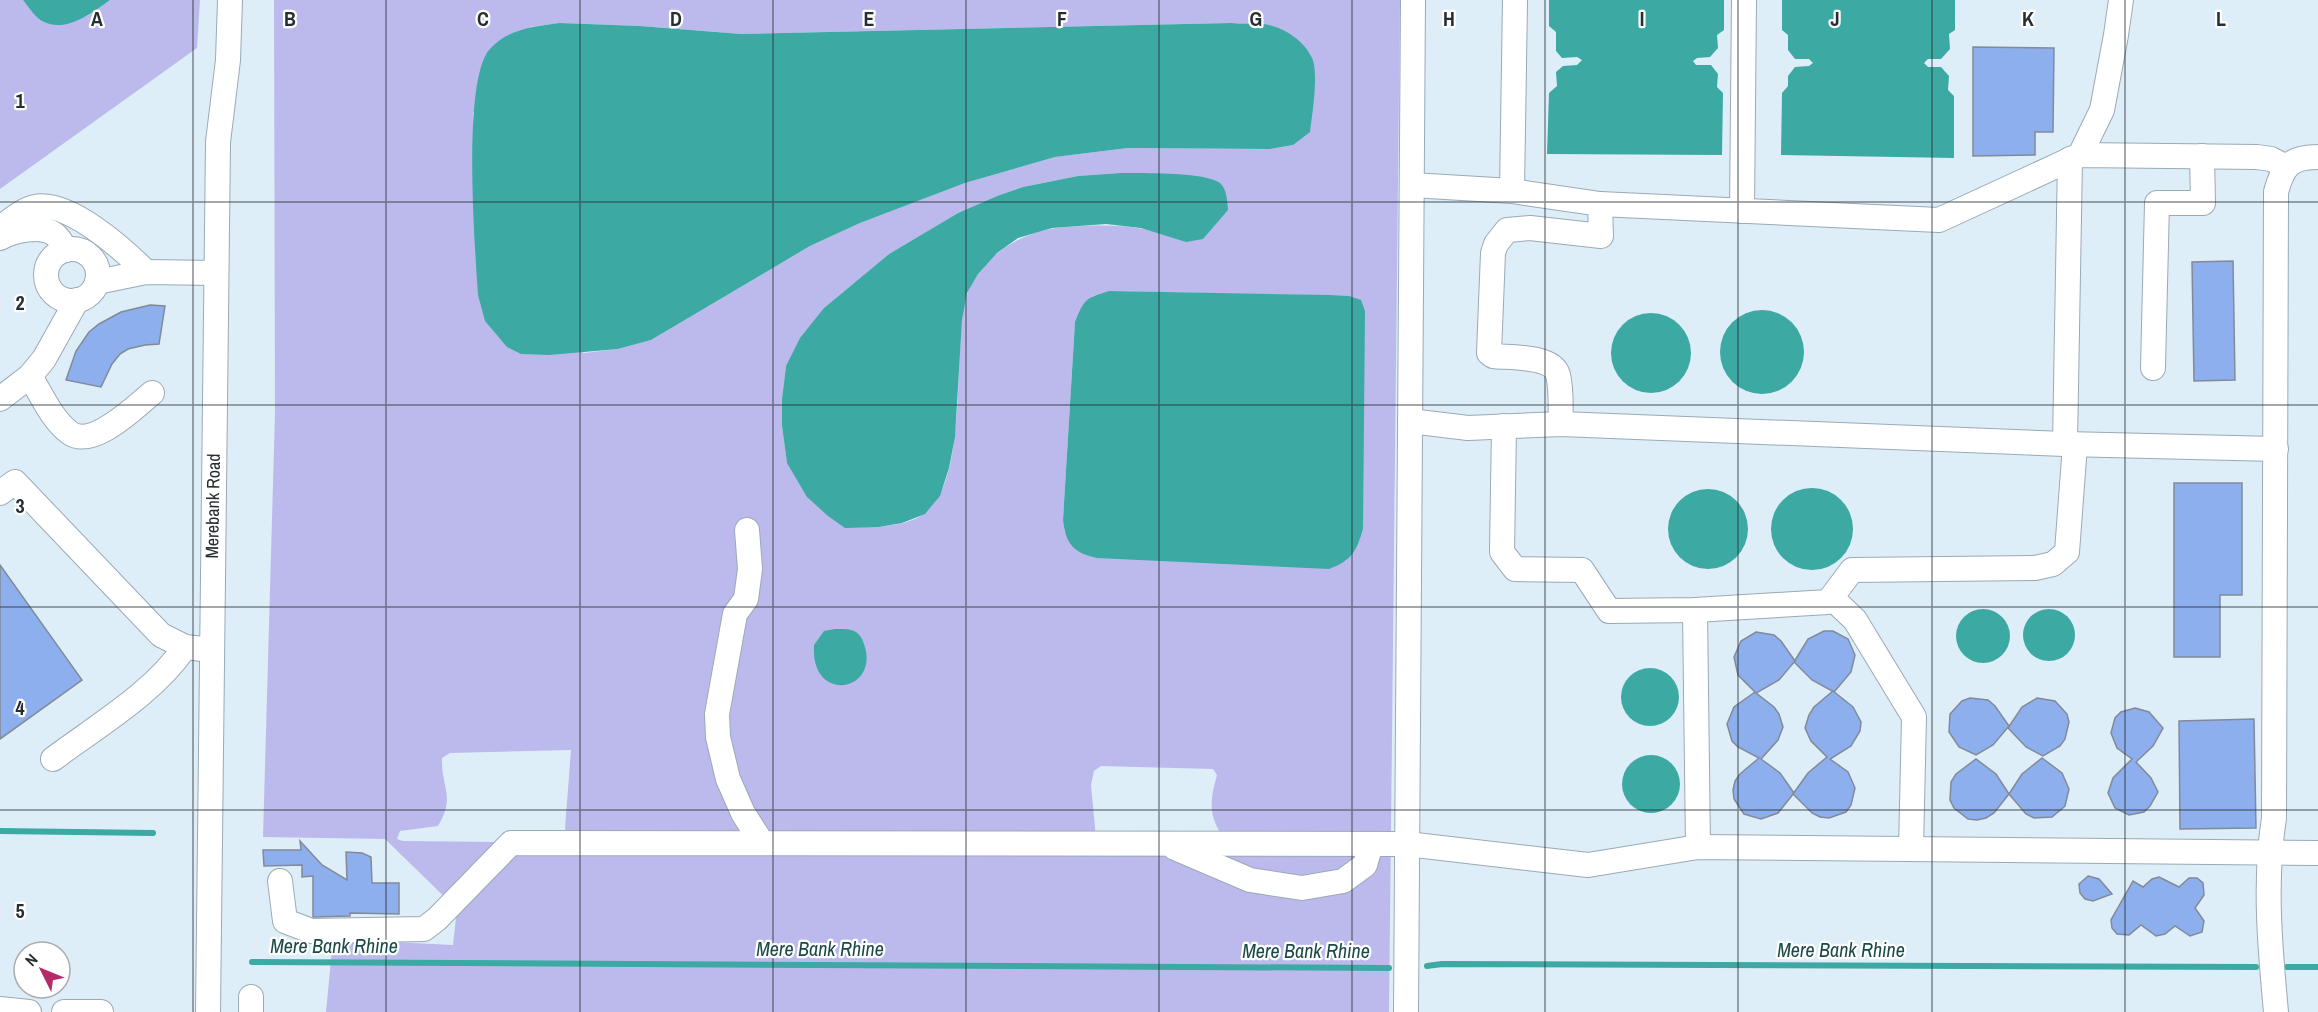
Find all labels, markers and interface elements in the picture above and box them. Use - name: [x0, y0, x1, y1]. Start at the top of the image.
- text: A: [91, 5, 103, 32]
- text: B: [284, 5, 296, 32]
- text: C: [477, 5, 489, 32]
- text: D: [670, 5, 682, 32]
- text: E: [864, 5, 875, 32]
- text: F: [1057, 5, 1067, 32]
- text: G: [1250, 5, 1262, 32]
- text: H: [1443, 5, 1455, 32]
- text: I: [1640, 5, 1644, 32]
- text: J: [1830, 5, 1840, 32]
- text: K: [2022, 5, 2034, 32]
- text: L: [2216, 5, 2226, 32]
- text: 1: [15, 87, 25, 114]
- text: 2: [15, 289, 25, 316]
- street label: Merebank Road: [199, 453, 226, 559]
- text: 3: [15, 492, 25, 519]
- text: 4: [15, 694, 25, 721]
- text: 5: [15, 897, 25, 924]
- water label: Mere Bank Rhine: [270, 932, 398, 959]
- water label: Mere Bank Rhine: [756, 935, 884, 962]
- water label: Mere Bank Rhine: [1777, 936, 1905, 963]
- water label: Mere Bank Rhine: [1242, 937, 1370, 964]
- north arrow: [12, 940, 72, 1000]
- text: N: [20, 949, 42, 971]

